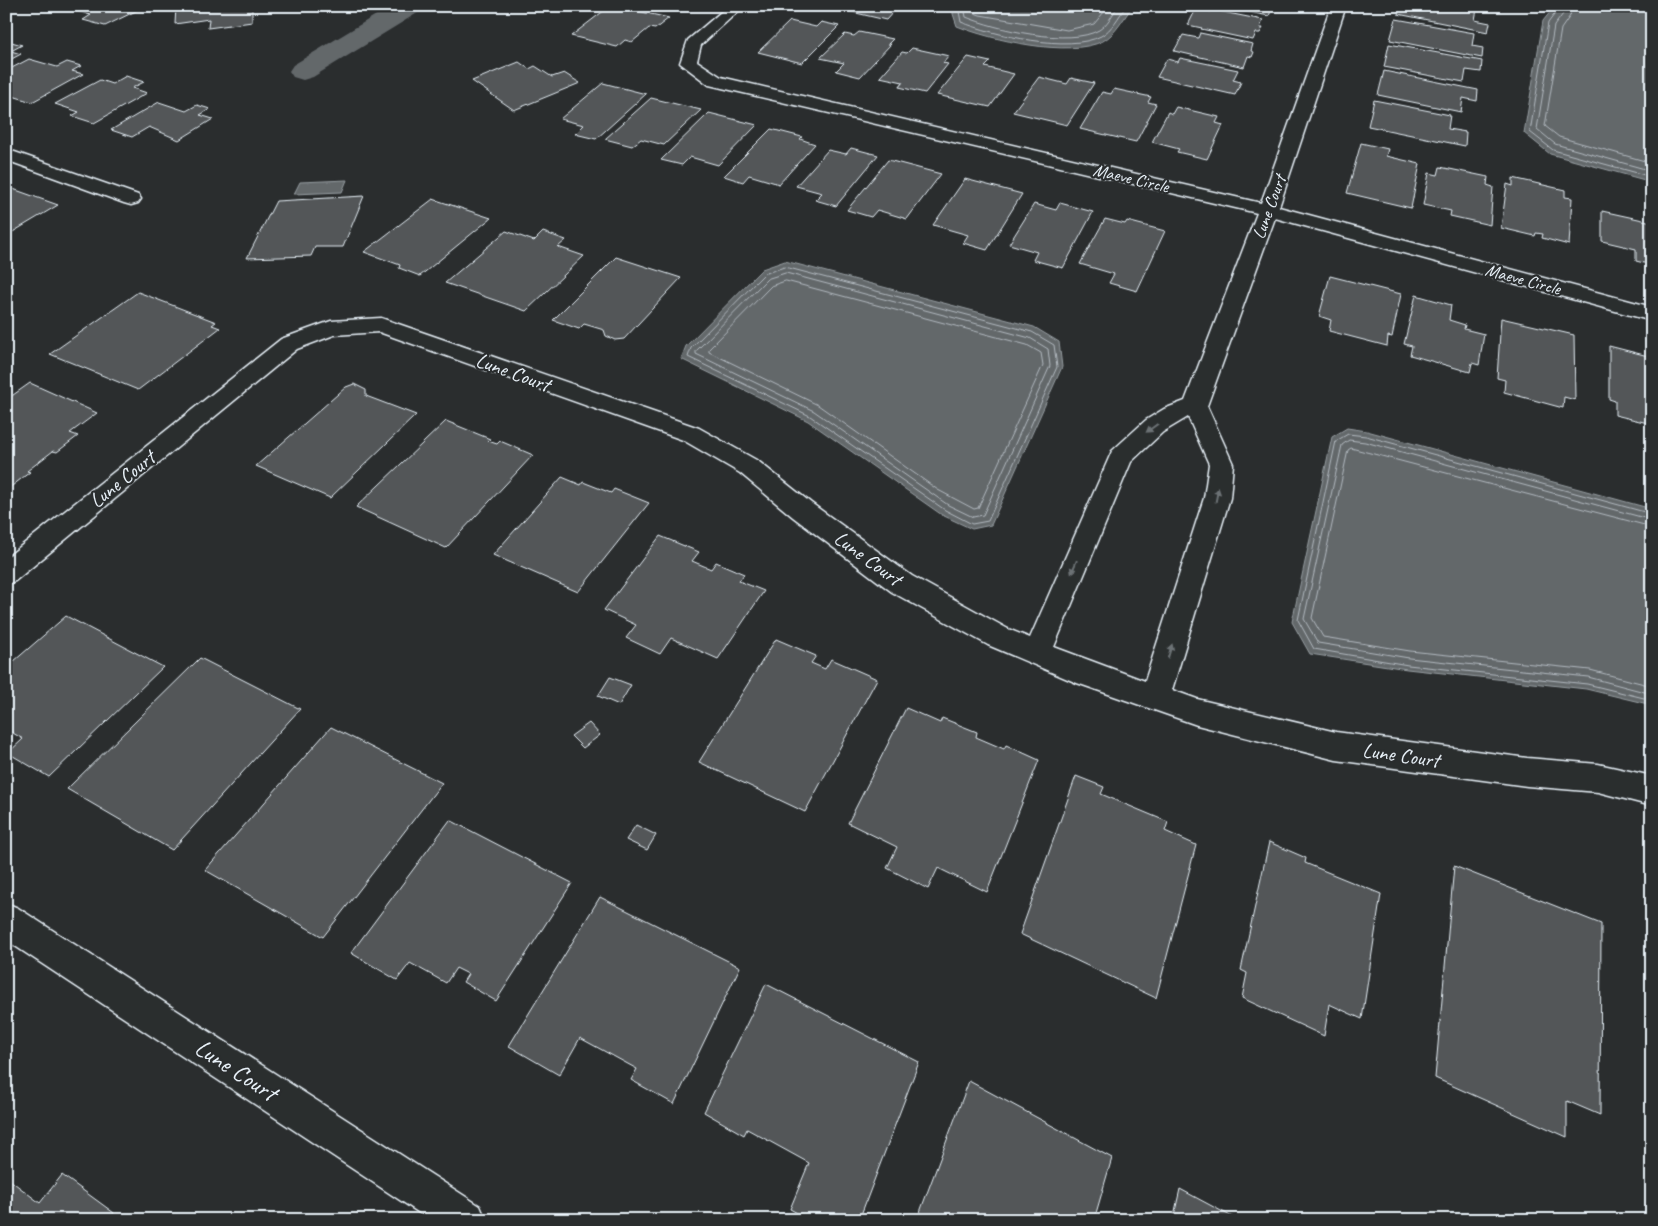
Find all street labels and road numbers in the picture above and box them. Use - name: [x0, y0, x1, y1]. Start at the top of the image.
- street label: Maeve Circle: [1091, 159, 1172, 198]
- street label: Lune Court: [1247, 169, 1292, 242]
- street label: Maeve Circle: [1483, 258, 1564, 300]
- street label: Lune Court: [472, 347, 557, 398]
- street label: Lune Court: [84, 443, 162, 513]
- street label: Lune Court: [829, 525, 909, 593]
- street label: Lune Court: [1361, 737, 1444, 774]
- street label: Lune Court: [189, 1032, 286, 1110]

